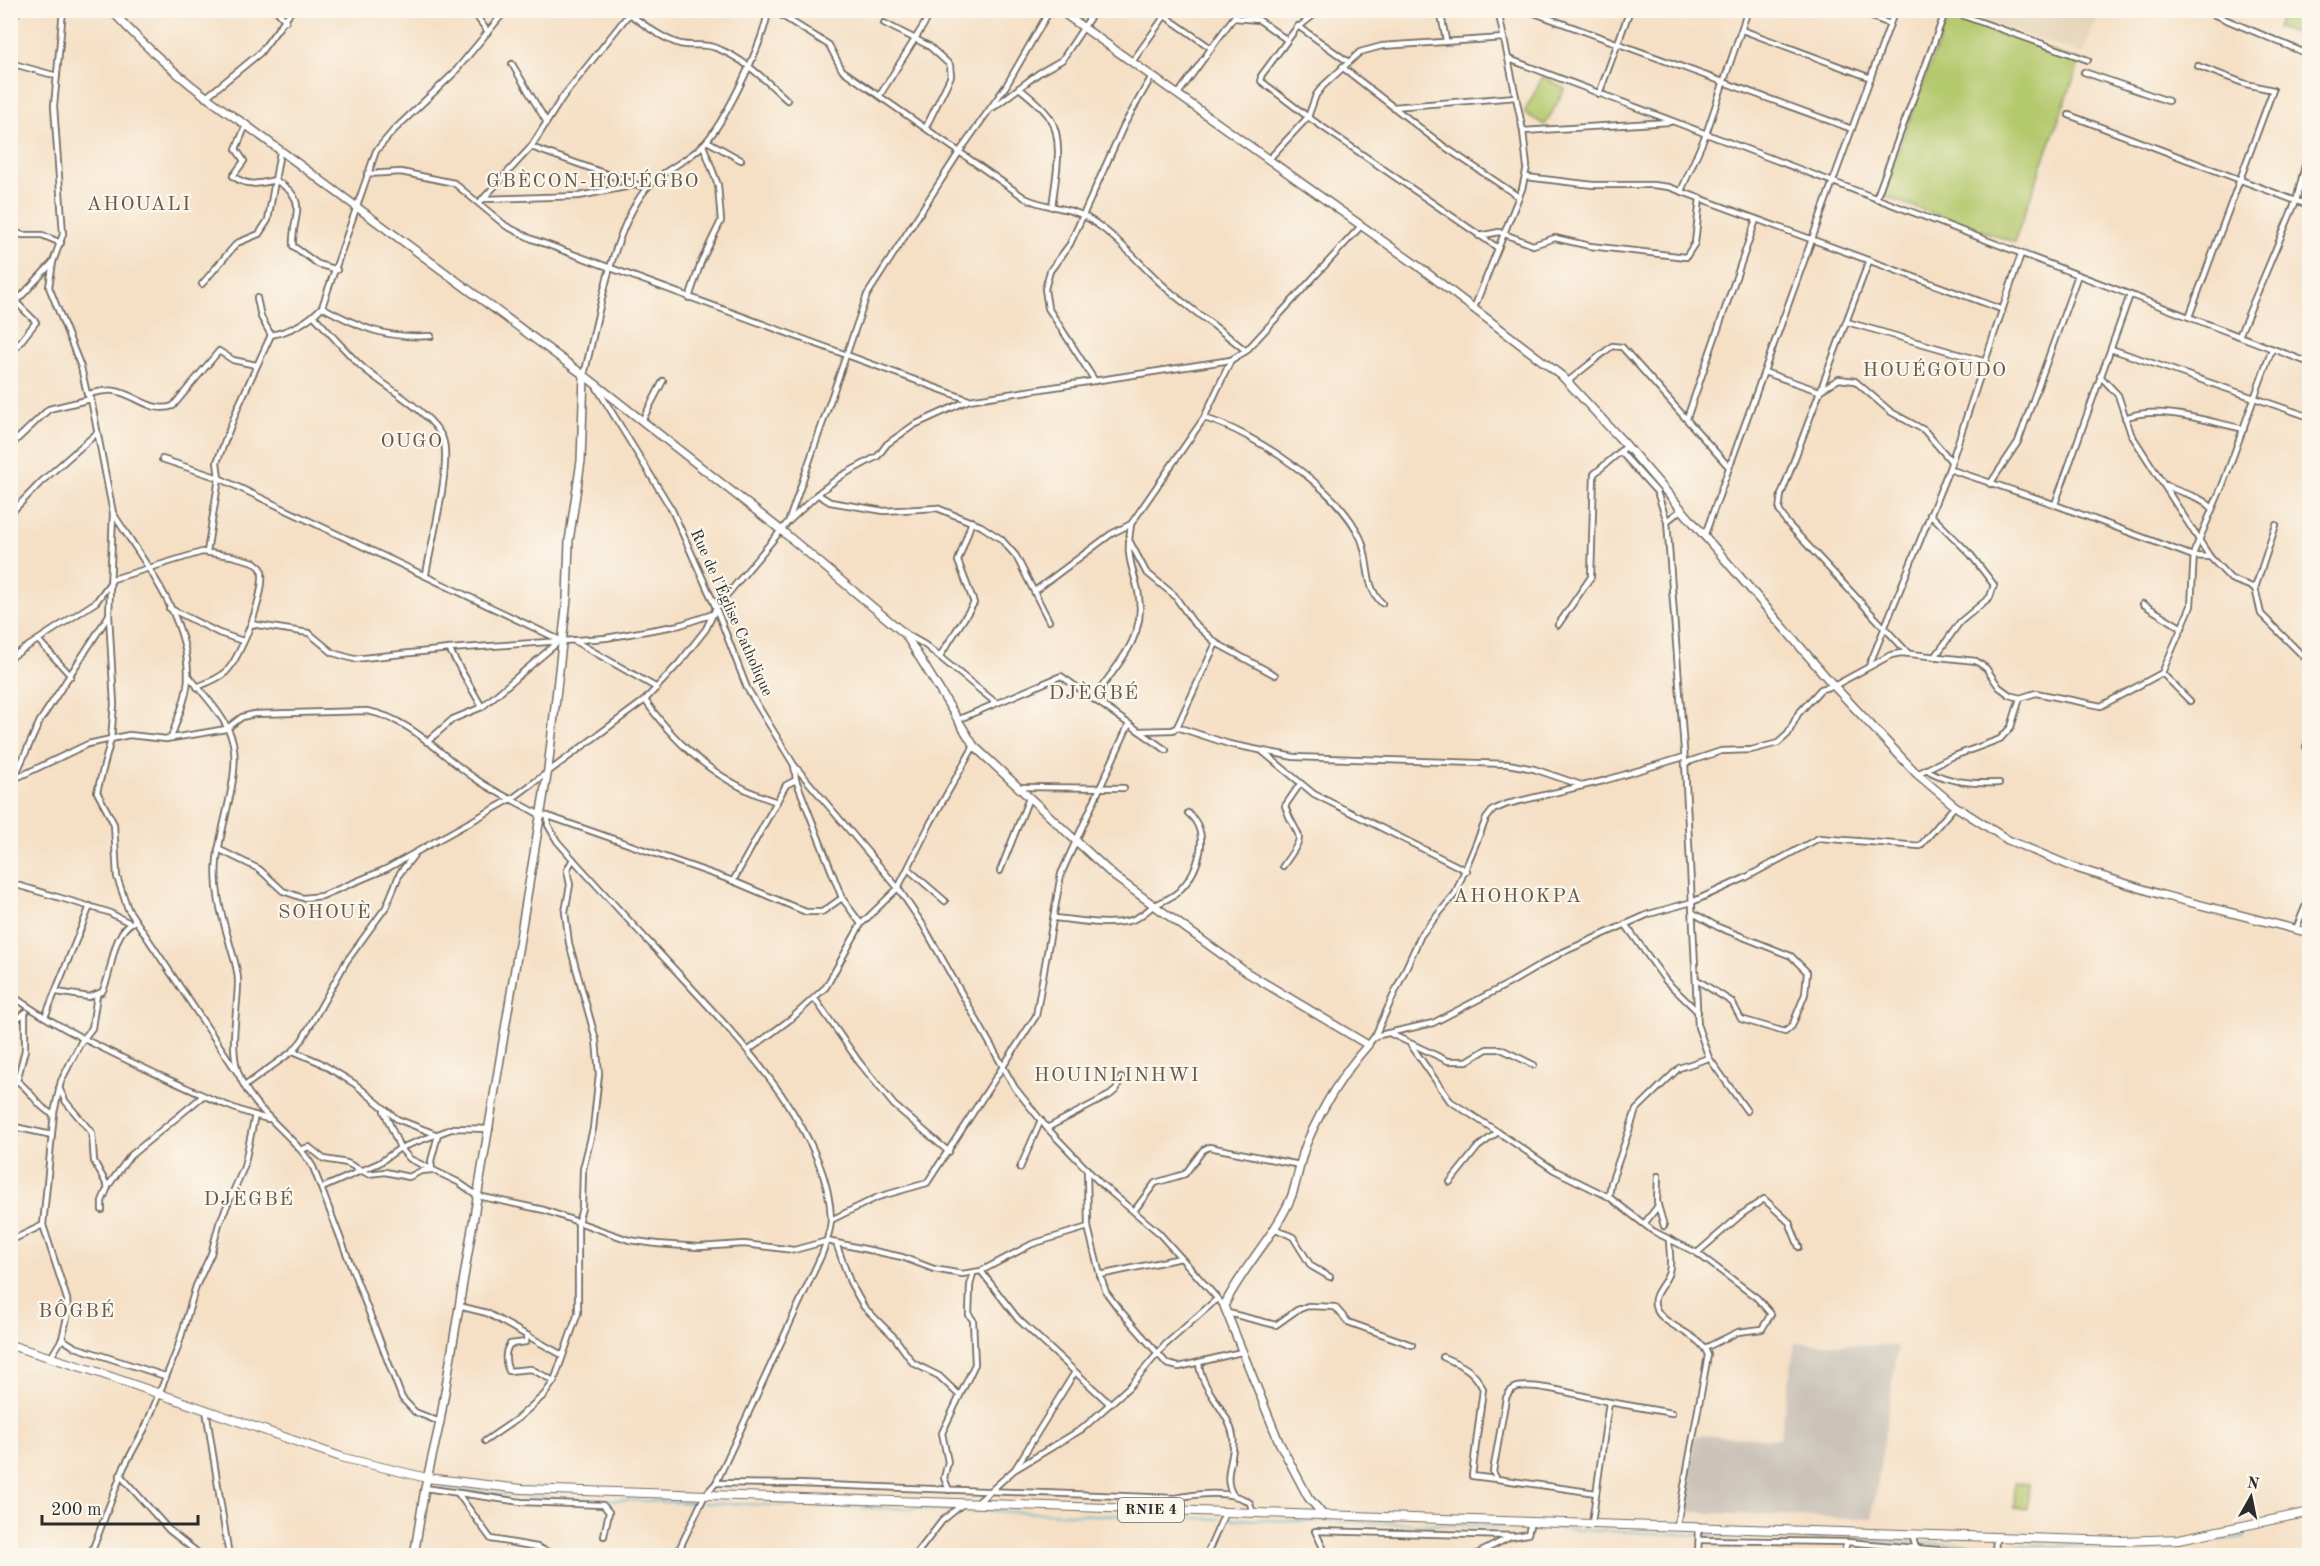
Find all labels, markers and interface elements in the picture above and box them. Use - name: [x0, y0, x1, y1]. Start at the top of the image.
- district label: GBÈCON-HOUÉGBO: [486, 169, 700, 192]
- district label: AHOUALI: [86, 195, 192, 215]
- district label: HOUÉGOUDO: [1862, 358, 2008, 381]
- district label: OUGO: [381, 432, 443, 452]
- street label: Rue de l'Église Catholique: [687, 526, 779, 699]
- district label: DJÈGBÉ: [1048, 681, 1140, 704]
- district label: AHOHOKPA: [1453, 887, 1583, 907]
- district label: SOHOUÈ: [278, 900, 372, 923]
- district label: HOUINLINHWI: [1034, 1066, 1200, 1086]
- district label: DJÈGBÉ: [203, 1187, 295, 1210]
- district label: BÔGBÉ: [38, 1299, 116, 1322]
- north arrow: [2221, 1467, 2281, 1527]
- text: N: [2246, 1475, 2261, 1493]
- scale bar: [42, 1488, 198, 1526]
- road number: RNIE 4: [1118, 1498, 1184, 1522]
- text: 200 m: [51, 1501, 102, 1519]

